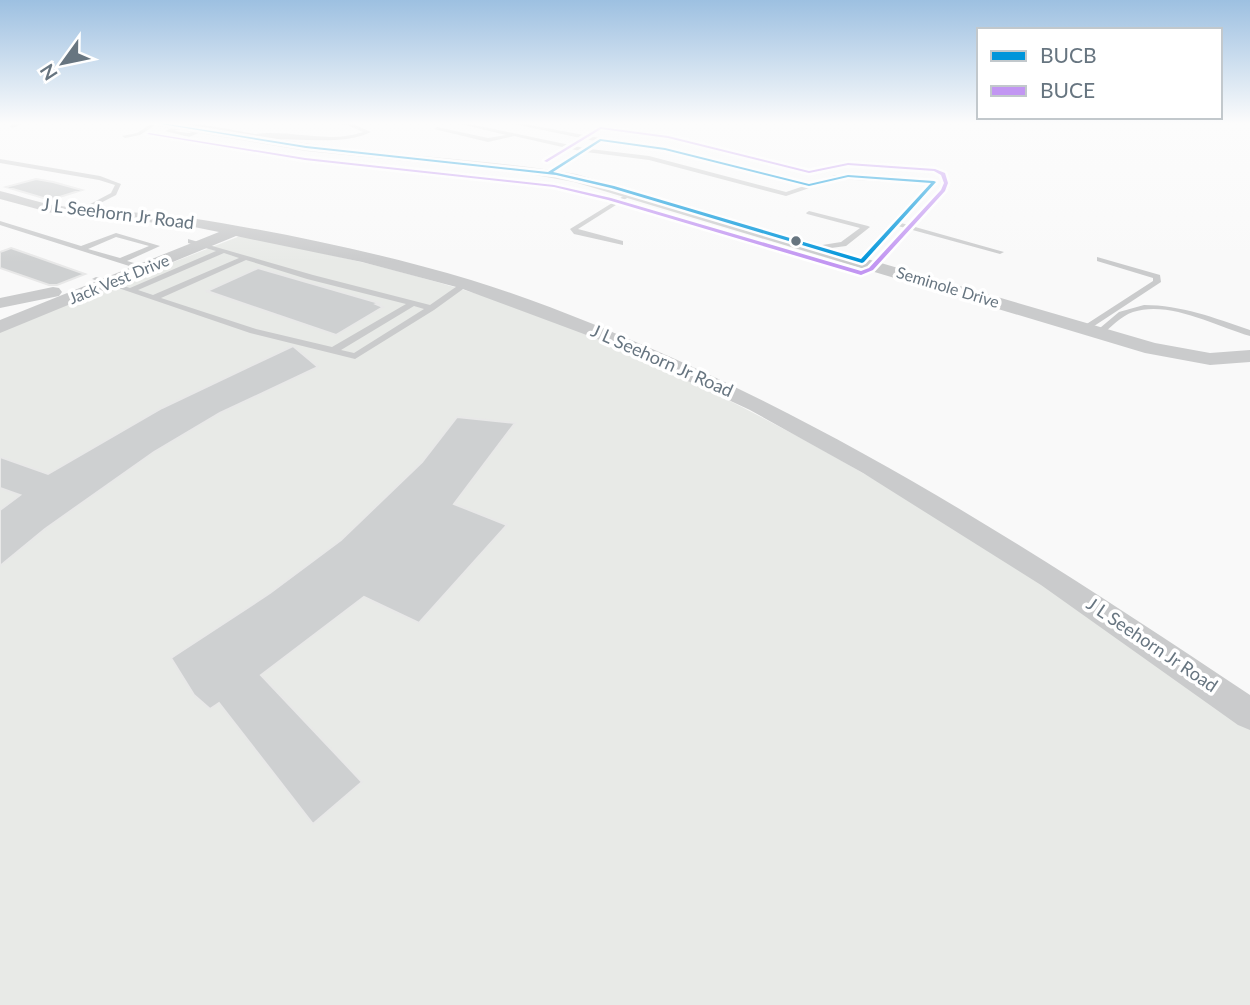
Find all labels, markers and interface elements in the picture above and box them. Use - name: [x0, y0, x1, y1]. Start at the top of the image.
- north arrow: [28, 28, 98, 98]
- legend: [977, 28, 1222, 119]
- text: BUCB: [1040, 42, 1097, 67]
- text: N: [35, 60, 62, 85]
- text: BUCE: [1040, 77, 1095, 102]
- street label: J L Seehorn Jr Road: [41, 193, 196, 233]
- unlabelled marker: [789, 234, 803, 248]
- street label: Jack Vest Drive: [66, 250, 172, 307]
- street label: Seminole Drive: [894, 262, 1002, 311]
- street label: J L Seehorn Jr Road: [588, 319, 737, 401]
- street label: J L Seehorn Jr Road: [1083, 592, 1222, 696]

